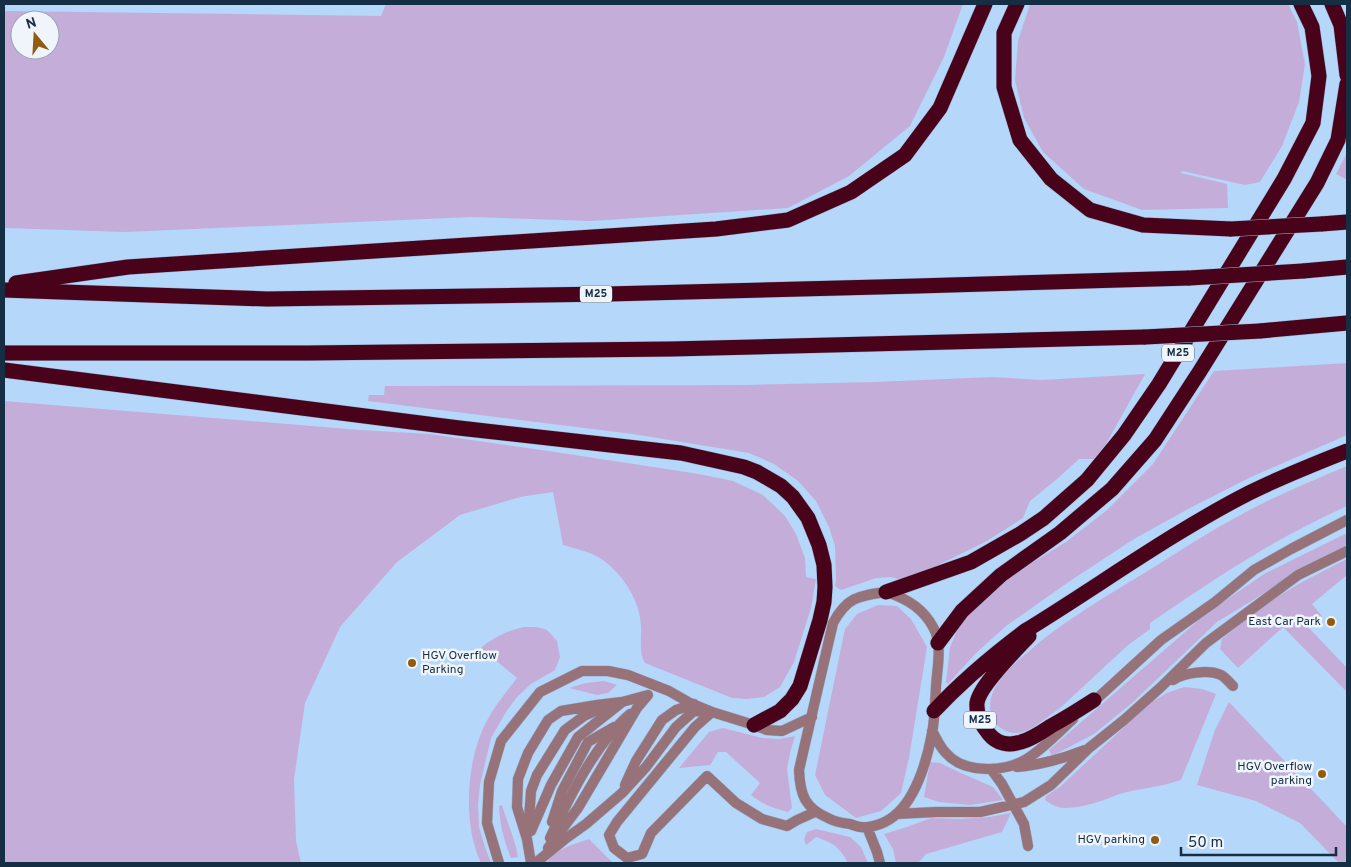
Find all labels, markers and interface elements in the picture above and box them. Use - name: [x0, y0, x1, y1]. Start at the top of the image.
- north arrow: [10, 10, 60, 60]
- text: N: [24, 14, 39, 34]
- road number: M25: [580, 286, 612, 302]
- road number: M25: [1162, 344, 1194, 362]
- place label: East Car Park: [1248, 614, 1321, 630]
- marker: East Car Park: [1325, 616, 1337, 628]
- place label: HGV Overflow Parking: [422, 648, 497, 678]
- marker: HGV Overflow Parking: [406, 657, 418, 669]
- road number: M25: [964, 712, 996, 728]
- place label: HGV Overflow parking: [1237, 759, 1312, 789]
- marker: HGV Overflow parking: [1316, 768, 1328, 780]
- scale bar: [1181, 824, 1336, 856]
- place label: HGV parking: [1077, 832, 1145, 848]
- marker: HGV parking: [1149, 834, 1161, 846]
- text: 50 m: [1188, 834, 1223, 853]

